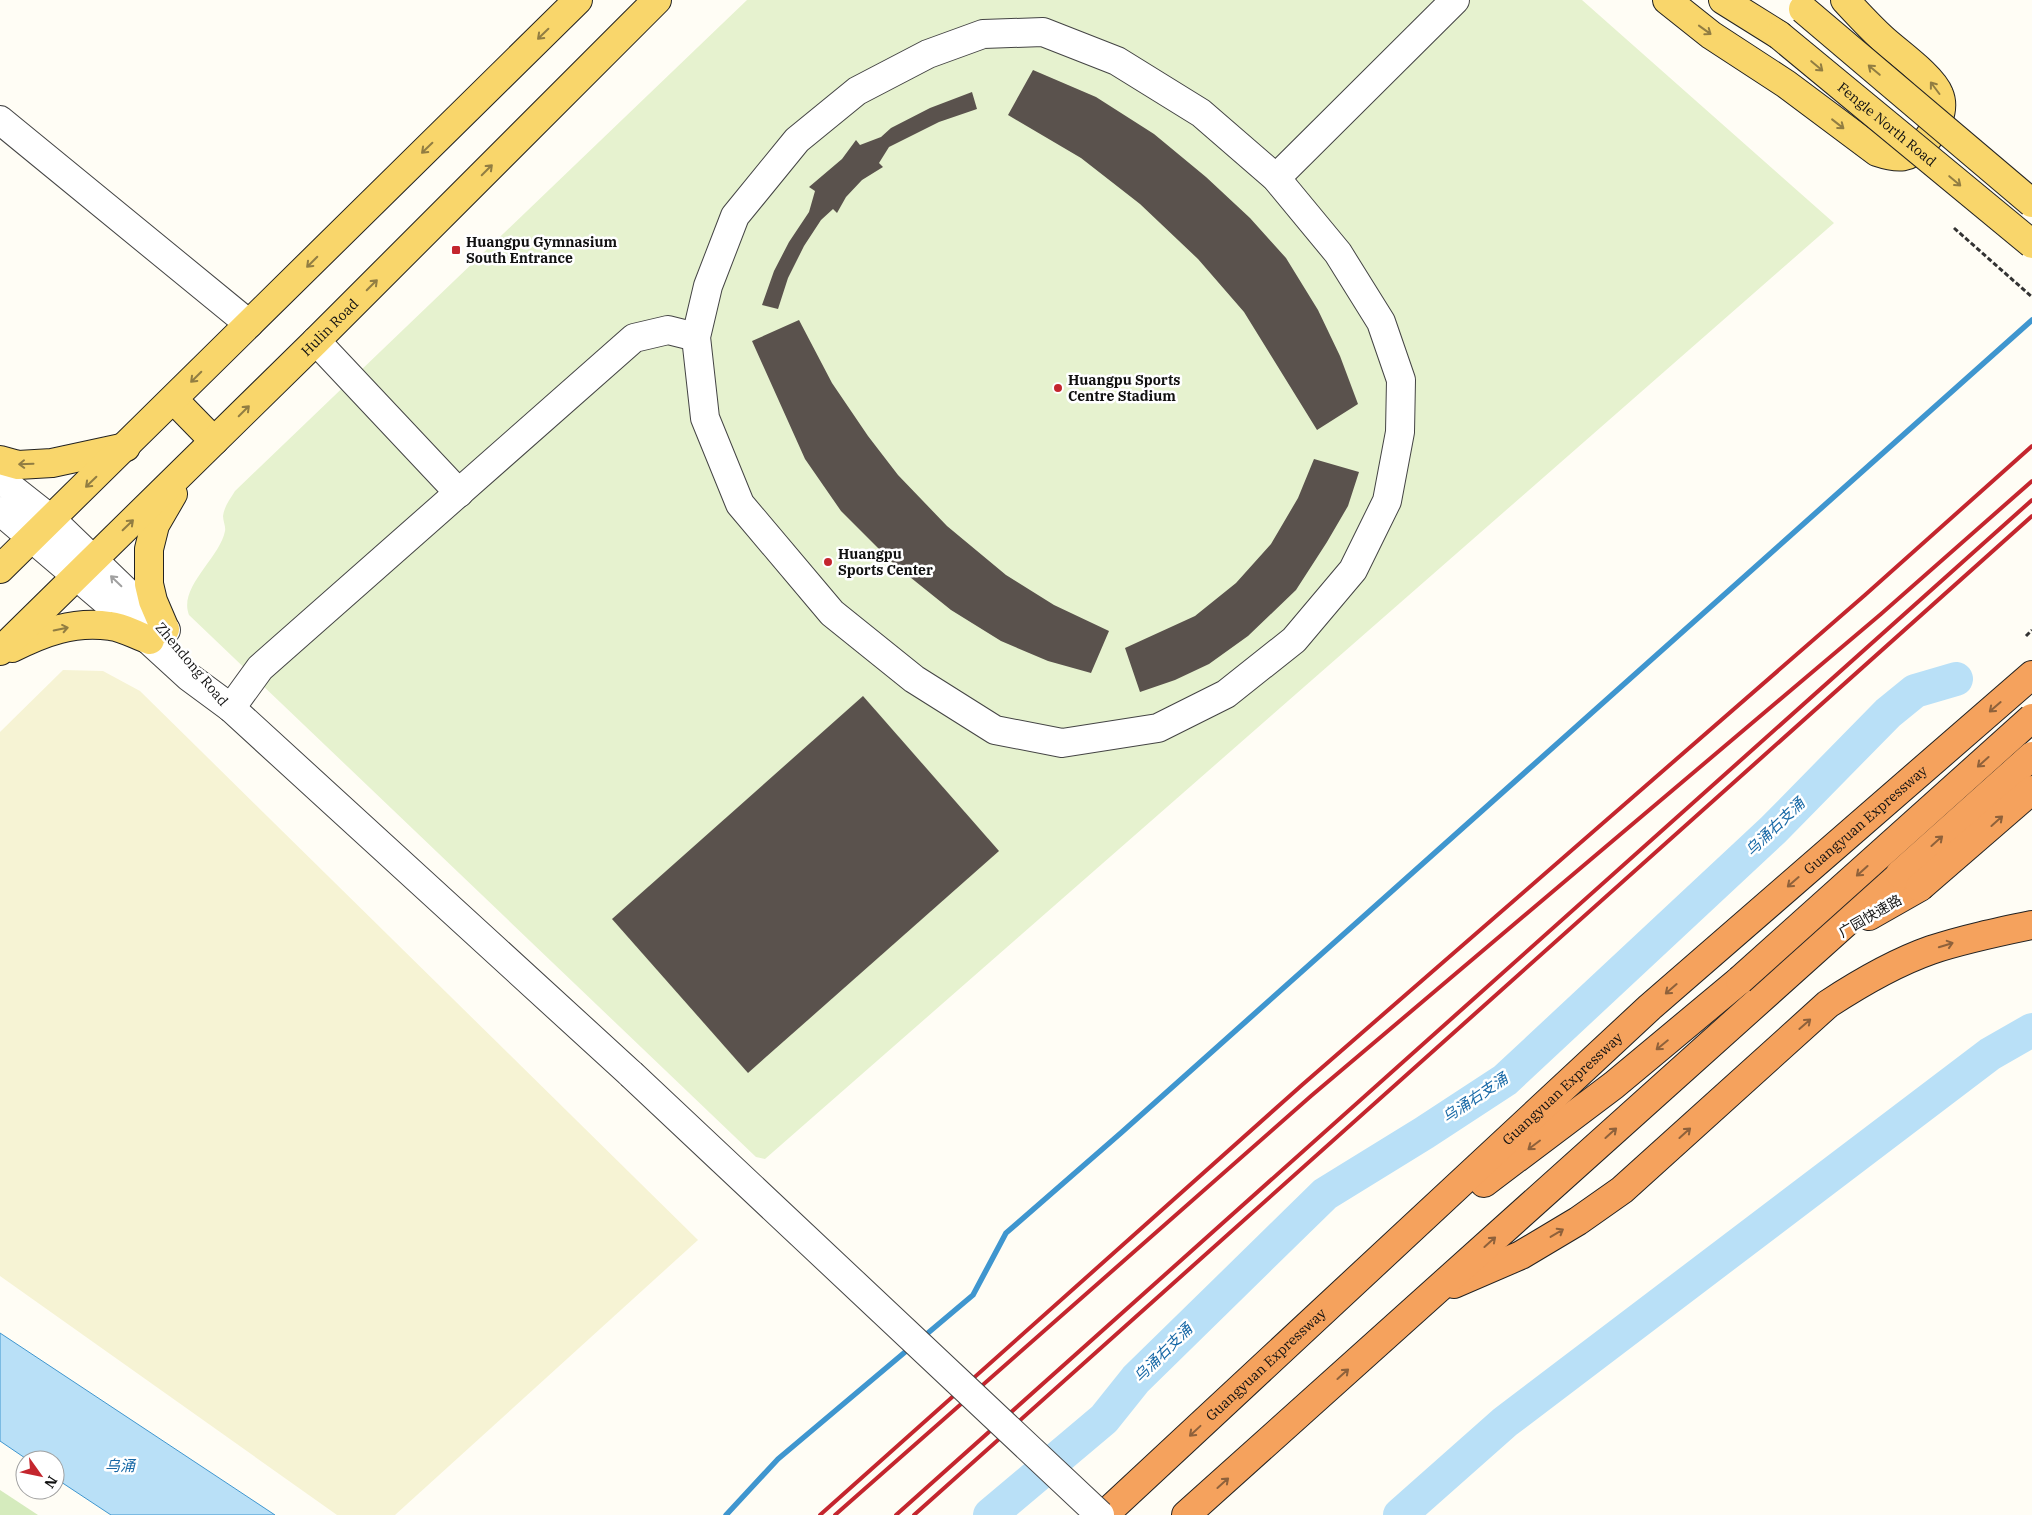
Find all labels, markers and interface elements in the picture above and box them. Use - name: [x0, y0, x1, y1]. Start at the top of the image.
- one-way arrow: [1698, 25, 1712, 35]
- one-way arrow: [537, 28, 550, 40]
- one-way arrow: [1810, 60, 1823, 71]
- one-way arrow: [1868, 64, 1881, 75]
- street label: Fengle North Road: [1834, 78, 1940, 170]
- one-way arrow: [1930, 81, 1940, 95]
- one-way arrow: [1831, 118, 1844, 129]
- one-way arrow: [421, 142, 433, 154]
- one-way arrow: [481, 164, 493, 176]
- one-way arrow: [1948, 175, 1961, 186]
- place label: Huangpu Gymnasium South Entrance: [466, 233, 617, 267]
- marker: Huangpu Gymnasium South Entrance: [450, 244, 462, 256]
- one-way arrow: [305, 256, 318, 268]
- one-way arrow: [366, 278, 378, 291]
- street label: Hulin Road: [297, 294, 363, 360]
- one-way arrow: [190, 371, 203, 383]
- place label: Huangpu Sports Centre Stadium: [1068, 371, 1180, 405]
- marker: Huangpu Sports Centre Stadium: [1052, 382, 1064, 394]
- one-way arrow: [238, 405, 250, 418]
- one-way arrow: [18, 460, 34, 469]
- one-way arrow: [85, 475, 97, 488]
- one-way arrow: [122, 519, 135, 531]
- place label: Huangpu Sports Center: [838, 545, 933, 579]
- marker: Huangpu Sports Center: [822, 556, 834, 568]
- one-way arrow: [110, 575, 123, 587]
- street label: Zhendong Road: [152, 618, 233, 710]
- one-way arrow: [52, 624, 68, 633]
- one-way arrow: [1989, 701, 2002, 712]
- one-way arrow: [1976, 756, 1989, 768]
- street label: Guangyuan Expressway: [1800, 761, 1931, 878]
- water label: 乌涌右支涌: [1741, 792, 1810, 860]
- one-way arrow: [1991, 815, 2004, 827]
- one-way arrow: [1930, 835, 1943, 847]
- one-way arrow: [1855, 865, 1868, 876]
- one-way arrow: [1787, 876, 1800, 888]
- street label: 广园快速路: [1835, 891, 1905, 941]
- one-way arrow: [1937, 940, 1953, 950]
- one-way arrow: [1665, 983, 1678, 994]
- one-way arrow: [1798, 1019, 1811, 1030]
- street label: Guangyuan Expressway: [1498, 1028, 1627, 1149]
- one-way arrow: [1656, 1040, 1669, 1051]
- water label: 乌涌右支涌: [1438, 1068, 1513, 1126]
- one-way arrow: [1604, 1127, 1617, 1139]
- one-way arrow: [1678, 1127, 1691, 1139]
- one-way arrow: [1528, 1140, 1541, 1151]
- one-way arrow: [1550, 1228, 1564, 1238]
- one-way arrow: [1484, 1236, 1497, 1248]
- street label: Guangyuan Expressway: [1202, 1304, 1330, 1425]
- water label: 乌涌右支涌: [1129, 1318, 1197, 1386]
- one-way arrow: [1337, 1368, 1350, 1380]
- one-way arrow: [1188, 1425, 1201, 1437]
- north arrow: [15, 1450, 65, 1500]
- water label: 乌涌: [105, 1456, 137, 1475]
- text: N: [40, 1473, 61, 1492]
- one-way arrow: [1216, 1477, 1229, 1488]

